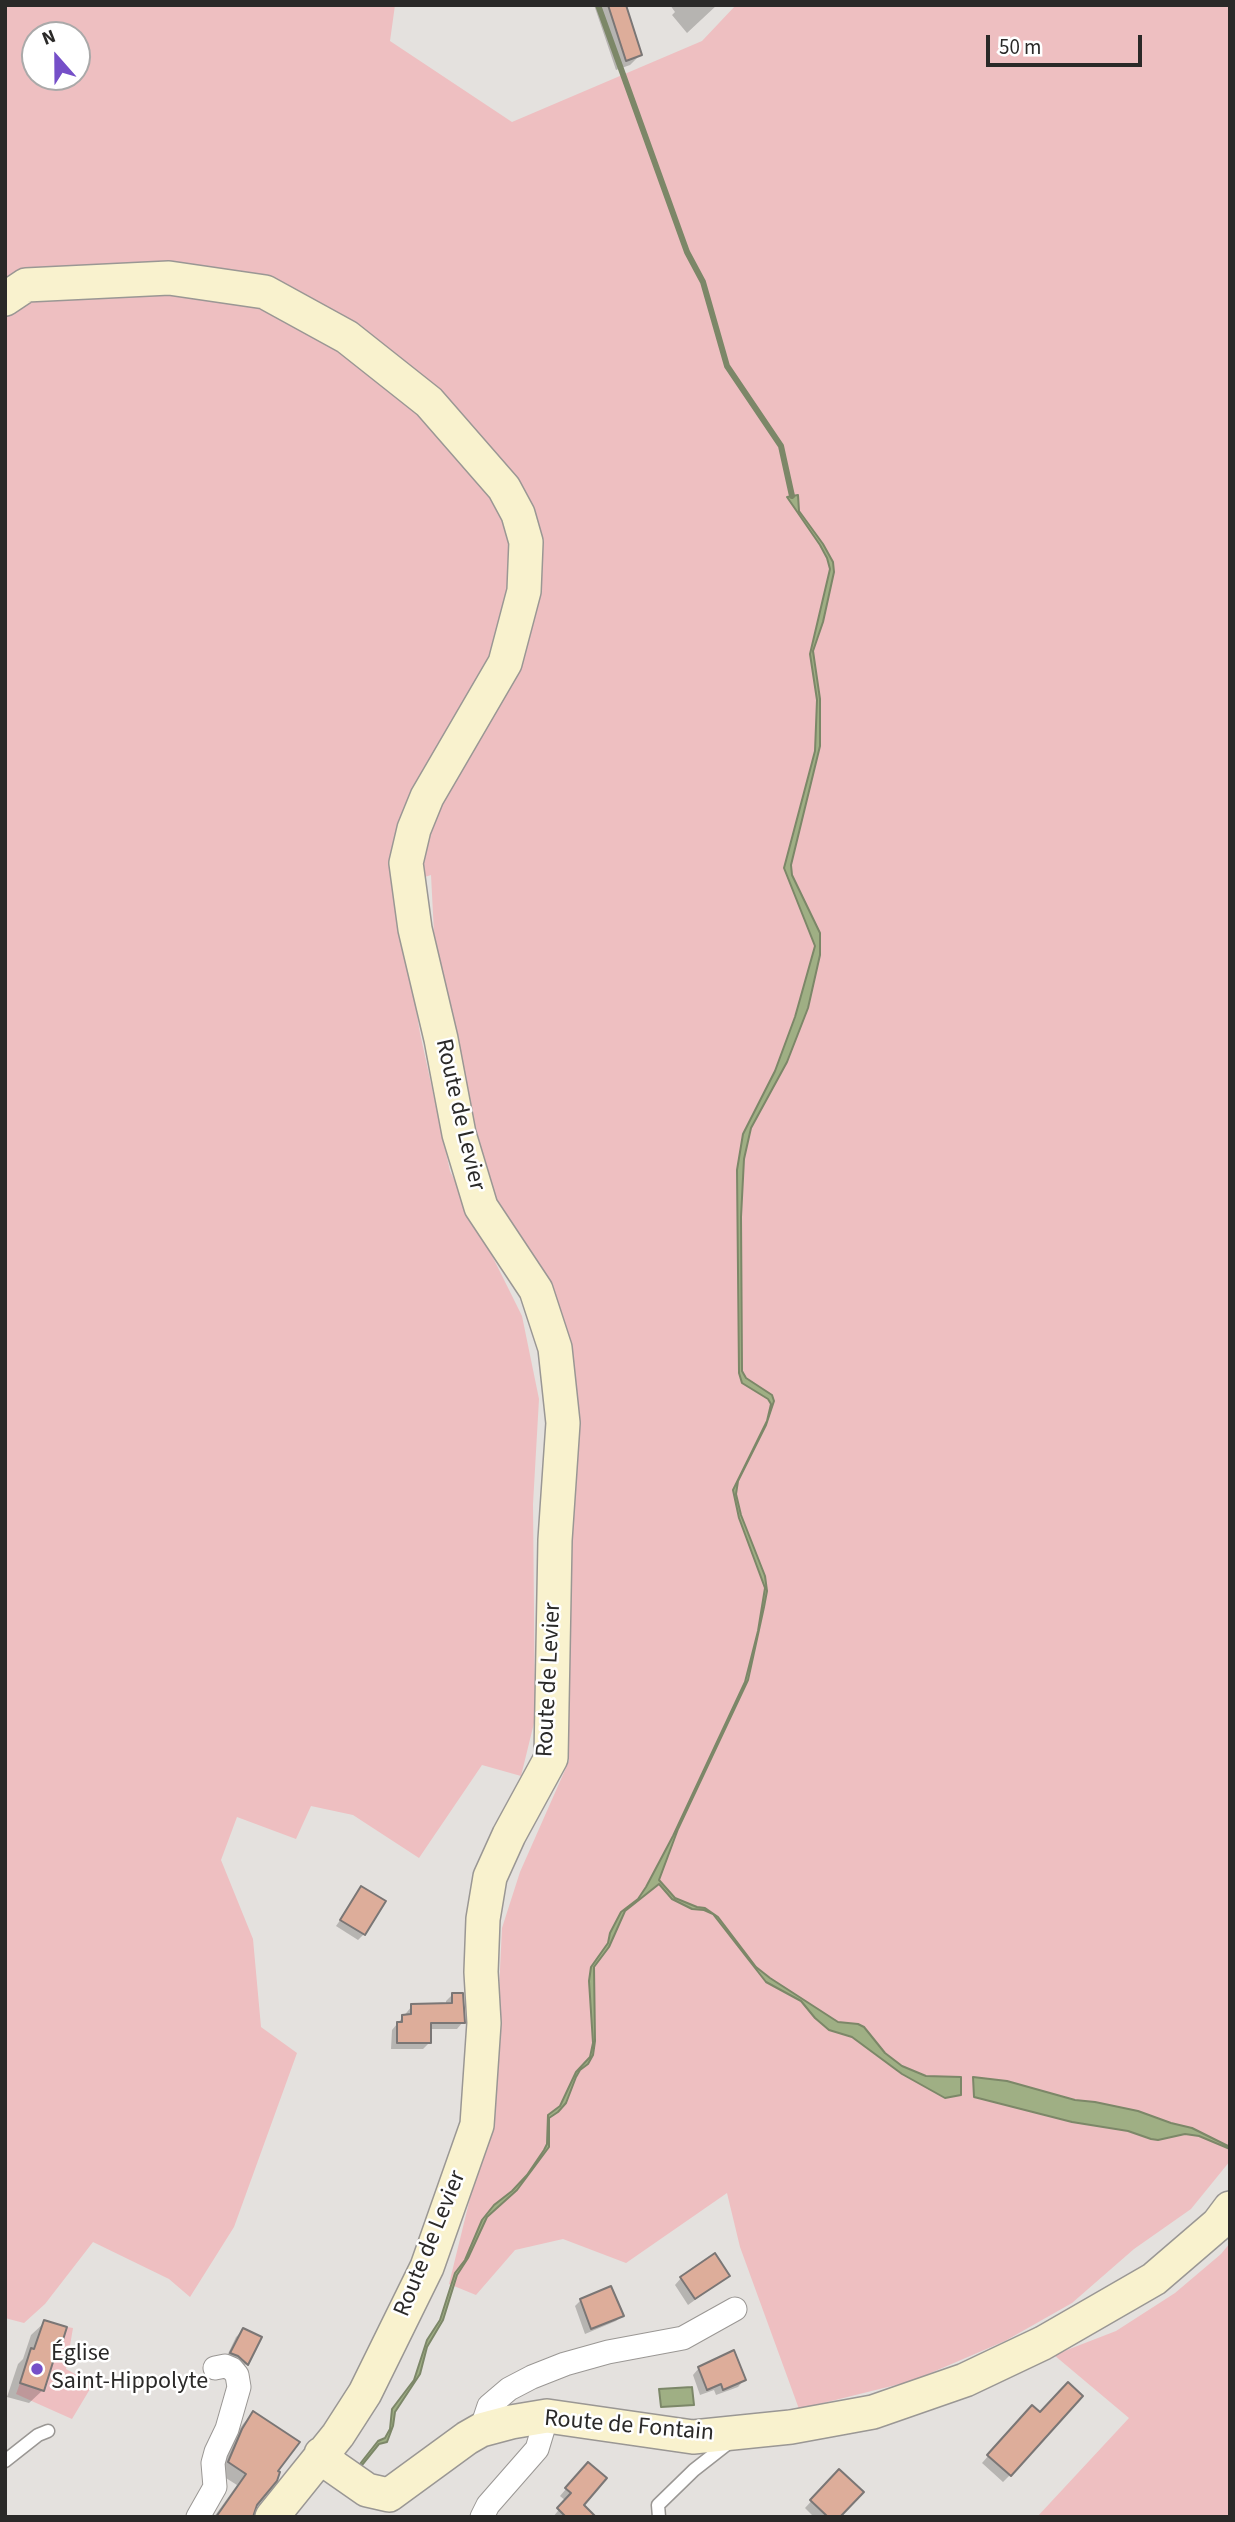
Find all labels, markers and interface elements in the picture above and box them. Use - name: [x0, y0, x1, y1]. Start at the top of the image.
- north arrow: [21, 21, 91, 91]
- scale bar: [990, 21, 1146, 65]
- text: N: [38, 23, 60, 53]
- text: 50 m: [999, 32, 1041, 62]
- street label: Route de Levier: [428, 1036, 490, 1194]
- street label: Route de Levier: [532, 1602, 568, 1758]
- street label: Route de Levier: [389, 2167, 473, 2321]
- place label: Église Saint-Hippolyte: [51, 2341, 208, 2397]
- marker: Église Saint-Hippolyte: [29, 2361, 45, 2377]
- street label: Route de Fontain: [543, 2405, 715, 2449]

